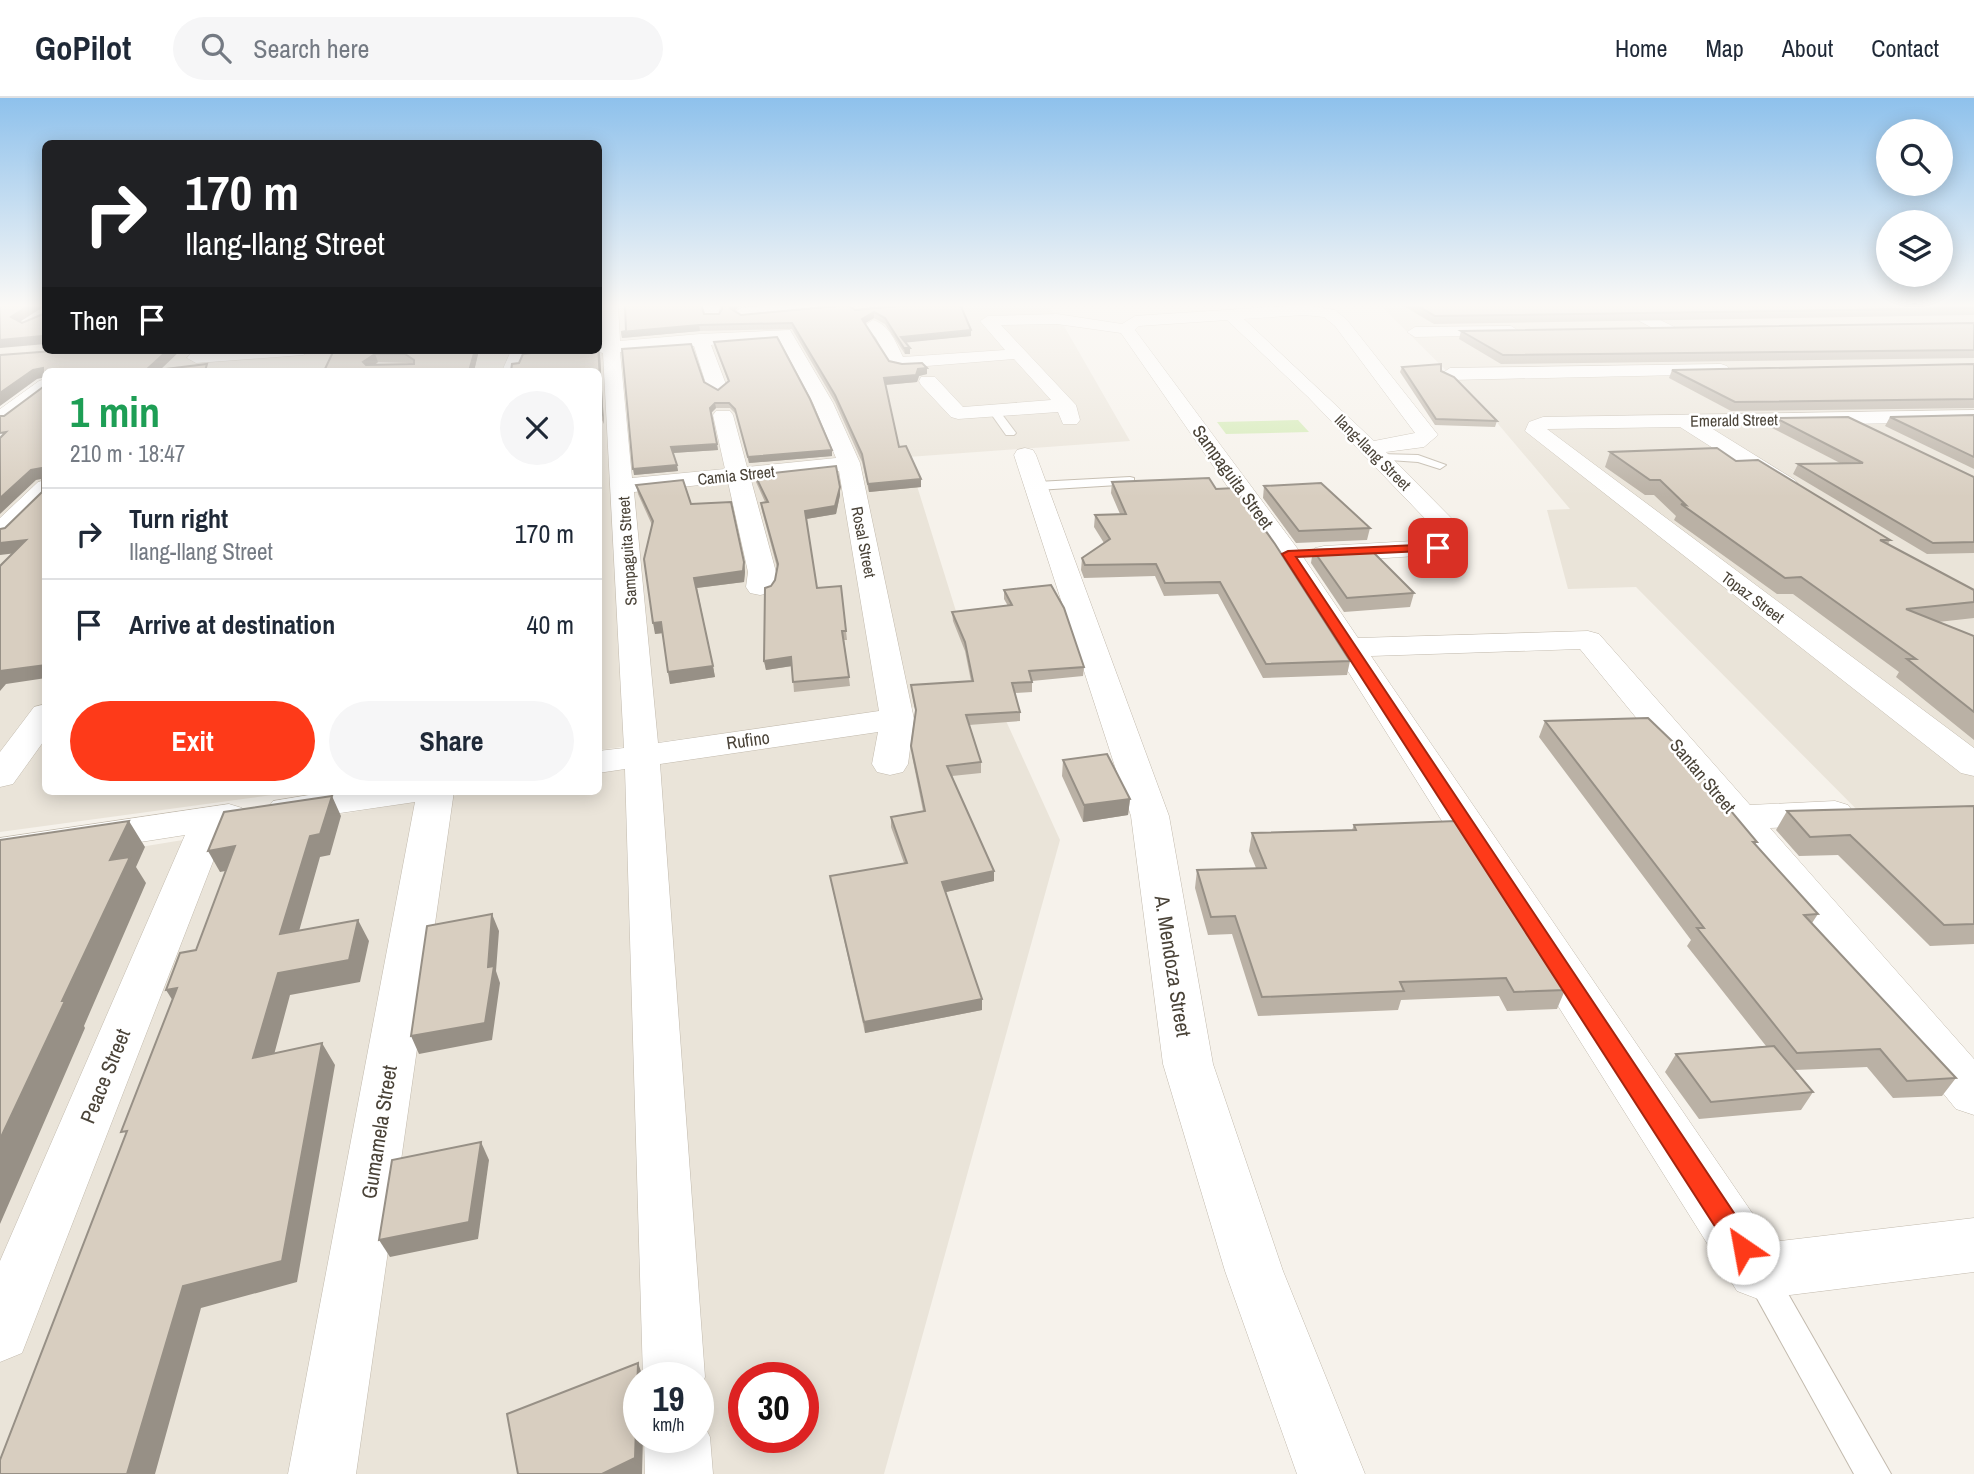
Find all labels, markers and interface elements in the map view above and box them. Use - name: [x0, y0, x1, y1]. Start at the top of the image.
- search box: [173, 17, 663, 80]
- text: GoPilot: [35, 26, 131, 70]
- icon: search: [197, 29, 235, 67]
- text: Search here: [253, 31, 369, 66]
- text: Home: [1615, 32, 1667, 64]
- text: Map: [1705, 32, 1744, 64]
- text: About: [1782, 32, 1833, 64]
- text: Contact: [1871, 32, 1939, 64]
- map controls: [1876, 119, 1953, 287]
- button: search: [1876, 119, 1953, 196]
- text: 170 m: [185, 159, 299, 225]
- icon: right: [70, 168, 161, 259]
- button: layers: [1876, 210, 1953, 287]
- text: Ilang-Ilang Street: [185, 222, 385, 265]
- icon: arrive: [133, 301, 171, 339]
- text: Then: [70, 303, 119, 338]
- text: 1 min: [70, 384, 160, 440]
- button: close: [500, 391, 574, 465]
- street label: Emerald Street: [1690, 408, 1778, 432]
- street label: Ilang-Ilang Street: [1330, 409, 1416, 495]
- street label: Sampaguita Street: [1187, 420, 1279, 534]
- text: 210 m · 18:47: [70, 438, 185, 469]
- street label: Camia Street: [696, 460, 776, 490]
- street label: Sampaguita Street: [612, 495, 642, 606]
- text: Turn right: [129, 501, 228, 536]
- street label: Rosal Street: [846, 504, 882, 580]
- icon: right: [70, 515, 108, 553]
- text: 170 m: [515, 516, 574, 551]
- pin: [1408, 518, 1468, 578]
- icon: arrive: [1419, 529, 1457, 567]
- text: Ilang-Ilang Street: [129, 536, 273, 567]
- street label: Topaz Street: [1717, 566, 1789, 628]
- icon: arrive: [70, 606, 108, 644]
- text: Arrive at destination: [129, 607, 335, 642]
- text: 40 m: [527, 607, 574, 642]
- button: Exit: [70, 701, 315, 781]
- button: Share: [329, 701, 574, 781]
- street label: Rufino: [725, 725, 771, 755]
- street label: Santan Street: [1664, 733, 1742, 819]
- street label: A. Mendoza Street: [1147, 892, 1199, 1039]
- street label: Peace Street: [73, 1024, 137, 1128]
- street label: Gumamela Street: [354, 1063, 404, 1201]
- position arrow: [1706, 1211, 1780, 1285]
- speed limit sign: 30: [728, 1362, 819, 1453]
- text: 19: [653, 1375, 684, 1422]
- text: km/h: [653, 1412, 685, 1437]

